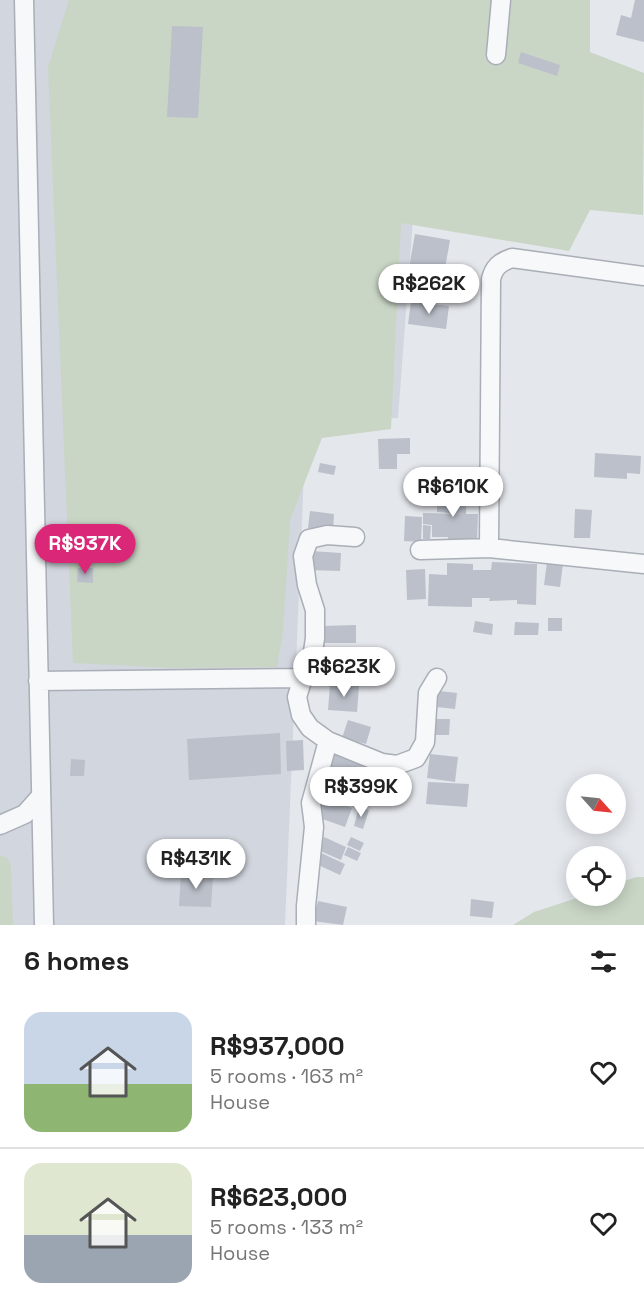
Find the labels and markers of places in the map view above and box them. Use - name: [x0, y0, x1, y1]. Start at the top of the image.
- pin: R$262K: [380, 264, 478, 315]
- pin: R$610K: [404, 467, 502, 518]
- pin: R$937K: [36, 524, 134, 575]
- pin: R$623K: [295, 647, 393, 698]
- pin: R$399K: [312, 767, 410, 818]
- pin: R$431K: [147, 839, 245, 890]

